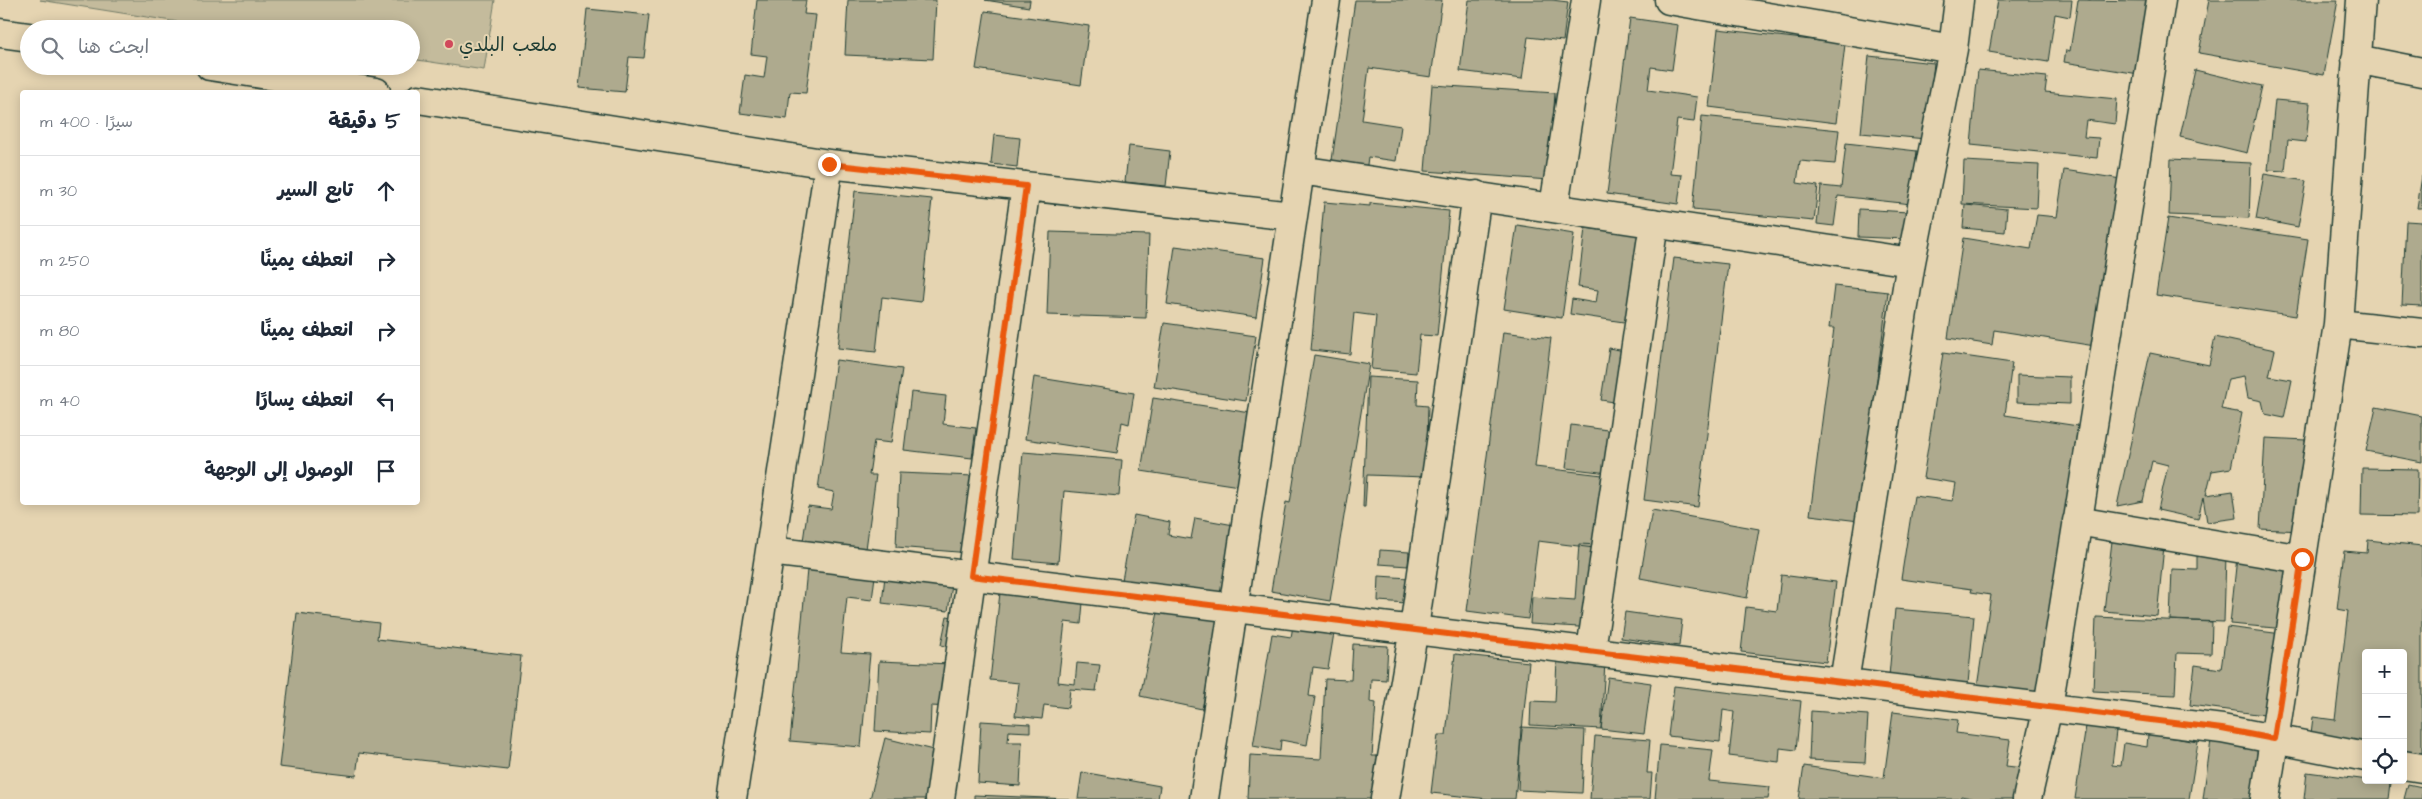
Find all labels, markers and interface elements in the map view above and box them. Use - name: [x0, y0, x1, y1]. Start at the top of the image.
- search box: [20, 20, 420, 75]
- place label: ملعب البلدي: [459, 32, 557, 59]
- icon: search: [38, 34, 66, 62]
- text: ابحث هنا: [78, 34, 149, 61]
- marker: ملعب البلدي: [443, 38, 455, 50]
- text: 5 دقيقة: [328, 107, 400, 136]
- text: سيرًا · 400 m: [40, 111, 133, 133]
- route end: [818, 153, 841, 176]
- text: تابع السير: [278, 177, 353, 204]
- icon: ahead: [372, 177, 400, 205]
- text: 30 m: [40, 180, 77, 202]
- text: انعطف يمينًا: [261, 247, 353, 274]
- icon: right: [372, 247, 400, 275]
- text: 250 m: [40, 250, 89, 272]
- text: انعطف يمينًا: [261, 317, 353, 344]
- icon: right: [372, 317, 400, 345]
- text: 80 m: [40, 320, 79, 342]
- text: انعطف يسارًا: [256, 387, 353, 414]
- icon: left: [372, 387, 400, 415]
- text: 40 m: [40, 390, 80, 412]
- text: الوصول إلى الوجهة: [204, 457, 353, 484]
- icon: arrive: [372, 457, 400, 485]
- route start: [2291, 548, 2314, 571]
- map controls: [2362, 649, 2407, 784]
- button: +: [2362, 649, 2407, 694]
- button: −: [2362, 694, 2407, 739]
- button: locate: [2362, 739, 2407, 784]

